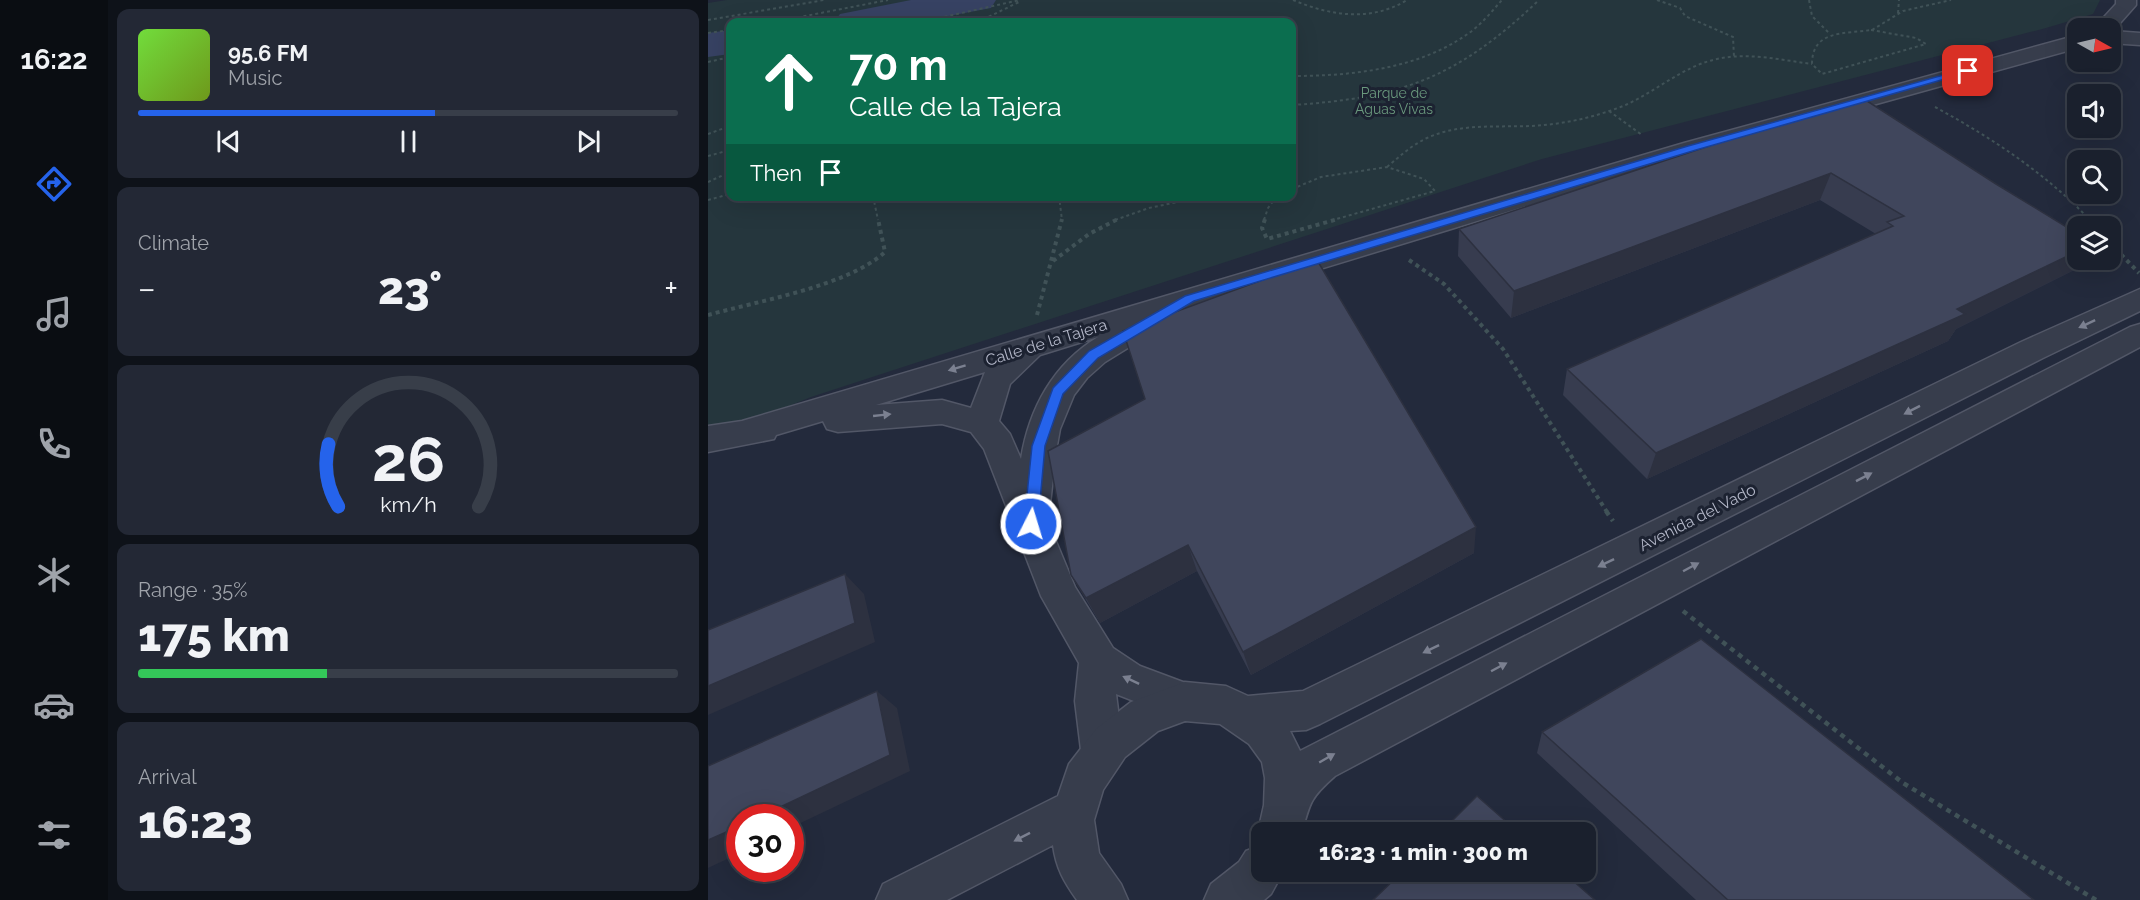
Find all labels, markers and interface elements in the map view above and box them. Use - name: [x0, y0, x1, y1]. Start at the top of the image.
- north arrow: [2067, 18, 2121, 72]
- map controls: [2067, 18, 2121, 270]
- text: 95.6 FM: [228, 40, 308, 66]
- text: 70 m: [849, 41, 948, 90]
- icon: ahead: [750, 42, 828, 120]
- text: 16:22: [21, 44, 87, 75]
- pin: [1942, 45, 1993, 96]
- icon: arrive: [1951, 54, 1984, 87]
- text: Music: [228, 66, 282, 90]
- button: sound: [2067, 84, 2121, 138]
- park label: Parque de Aguas Vivas: [1355, 85, 1433, 117]
- text: Calle de la Tajera: [849, 91, 1062, 122]
- icon: previous: [212, 125, 245, 158]
- icon: pause: [392, 125, 425, 158]
- icon: next: [572, 125, 605, 158]
- button: search: [2067, 150, 2121, 204]
- icon: arrive: [814, 156, 847, 189]
- text: Then: [750, 160, 802, 186]
- icon: directions: [33, 163, 75, 205]
- button: layers: [2067, 216, 2121, 270]
- text: Climate: [138, 231, 209, 255]
- text: 23°: [378, 262, 442, 315]
- text: −: [138, 269, 156, 308]
- text: +: [664, 269, 678, 308]
- icon: music: [33, 293, 75, 335]
- street label: Calle de la Tajera: [983, 315, 1109, 370]
- one-way arrow: [2079, 319, 2096, 328]
- one-way arrow: [948, 364, 966, 373]
- one-way arrow: [1903, 404, 1921, 414]
- one-way arrow: [872, 410, 891, 420]
- text: 26: [371, 422, 445, 496]
- icon: phone: [33, 423, 75, 465]
- one-way arrow: [1855, 472, 1872, 482]
- street label: Avenida del Vado: [1636, 480, 1759, 555]
- text: km/h: [380, 492, 436, 517]
- position arrow: [999, 492, 1063, 556]
- icon: climate: [33, 554, 75, 596]
- one-way arrow: [1598, 558, 1615, 567]
- one-way arrow: [1682, 562, 1699, 572]
- text: Range · 35%: [138, 578, 247, 602]
- text: 175 km: [138, 609, 290, 662]
- one-way arrow: [1423, 644, 1440, 653]
- one-way arrow: [1490, 663, 1508, 673]
- one-way arrow: [1122, 676, 1139, 685]
- icon: car: [33, 684, 75, 726]
- one-way arrow: [1319, 753, 1335, 764]
- text: Arrival: [138, 765, 197, 789]
- text: 16:23: [138, 796, 253, 849]
- speed limit sign: 30: [726, 804, 804, 882]
- icon: filters: [33, 814, 75, 856]
- one-way arrow: [1013, 832, 1030, 842]
- text: 16:23 · 1 min · 300 m: [1319, 839, 1528, 865]

